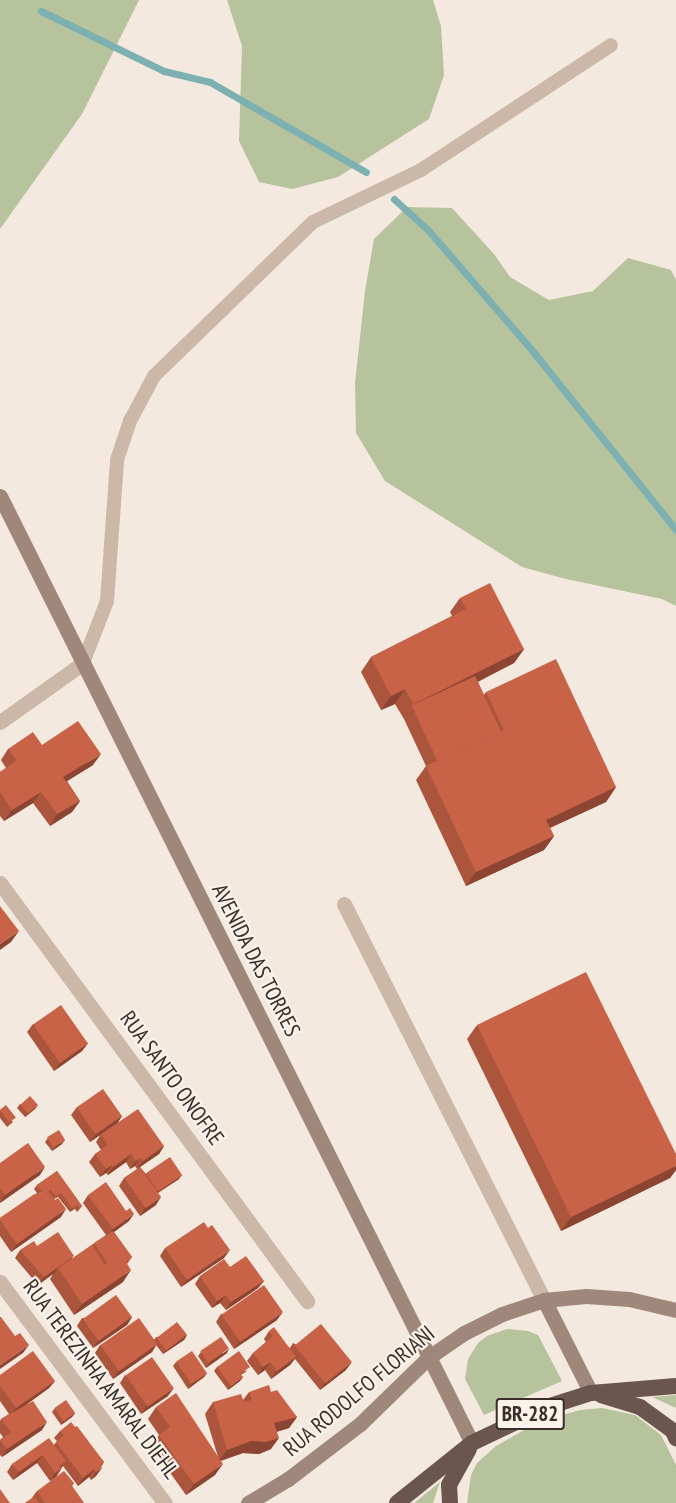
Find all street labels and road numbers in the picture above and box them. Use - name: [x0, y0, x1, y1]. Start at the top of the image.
- street label: AVENIDA DAS TORRES: [206, 879, 306, 1041]
- street label: RUA SANTO ONOFRE: [114, 1006, 230, 1150]
- street label: RUA TEREZINHA AMARAL DIEHL: [16, 1273, 186, 1485]
- street label: RUA RODOLFO FLORIANI: [278, 1320, 440, 1462]
- road number: BR-282: [496, 1396, 564, 1432]

